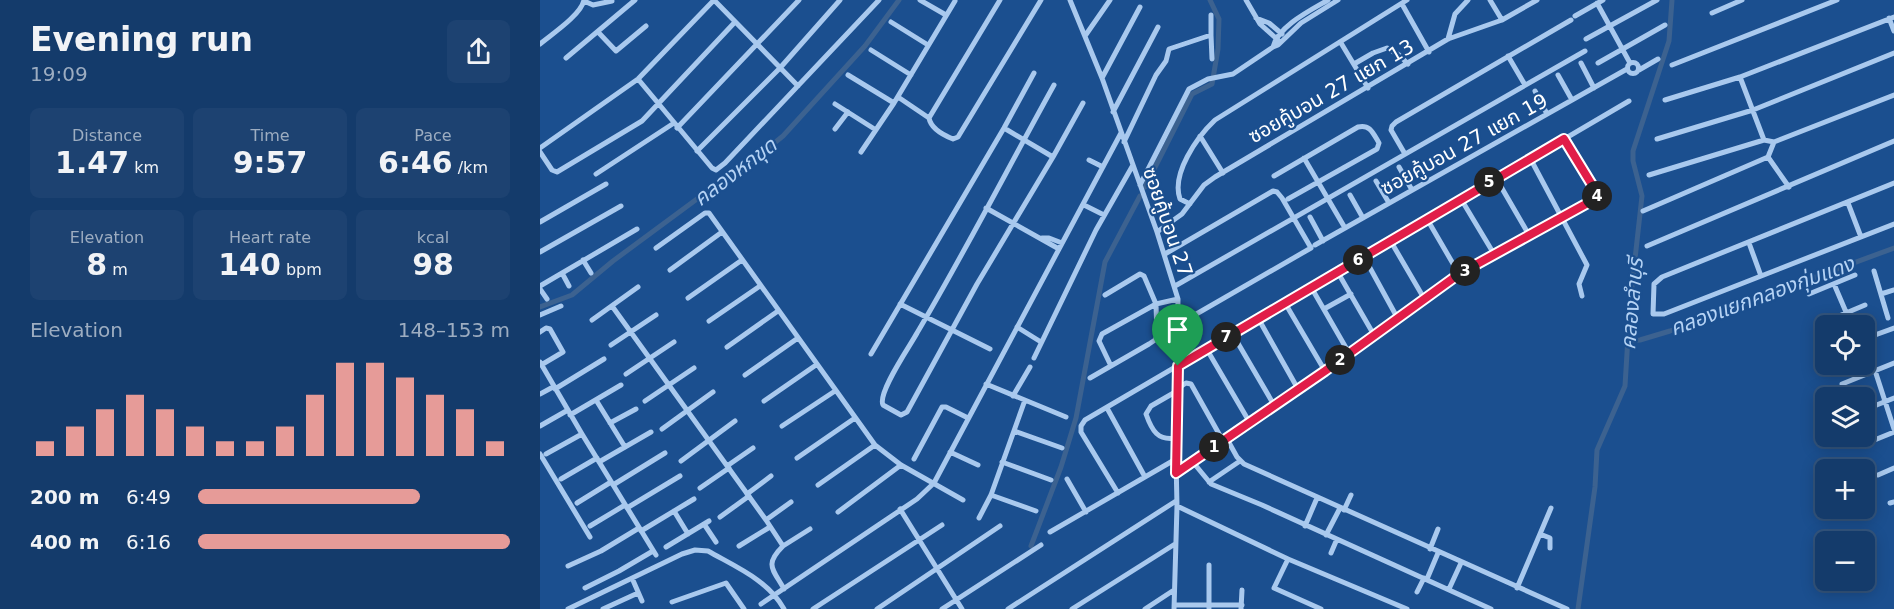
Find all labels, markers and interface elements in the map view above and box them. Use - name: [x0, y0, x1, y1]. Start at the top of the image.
- text: Evening run: [30, 20, 253, 59]
- button: share: [447, 20, 510, 83]
- street label: ซอยคู้บอน 27 แยก 13: [1244, 34, 1419, 149]
- text: 19:09: [30, 62, 88, 86]
- street label: ซอยคู้บอน 27 แยก 19: [1376, 88, 1552, 201]
- text: Distance: [72, 126, 142, 145]
- text: Time: [250, 126, 290, 145]
- text: Pace: [414, 126, 452, 145]
- water label: คลองหกขุด: [689, 132, 783, 212]
- text: 1.47: [55, 145, 129, 180]
- text: 9:57: [233, 145, 307, 180]
- text: 6:46: [378, 145, 453, 180]
- text: km: [129, 158, 159, 177]
- text: /km: [453, 158, 488, 177]
- street label: ซอยคู้บอน 27: [1137, 164, 1198, 280]
- pin: 5: [1474, 167, 1504, 197]
- text: 5: [1483, 172, 1495, 191]
- pin: 4: [1582, 181, 1612, 211]
- text: 4: [1591, 186, 1603, 205]
- text: Elevation: [70, 228, 144, 247]
- text: Heart rate: [229, 228, 311, 247]
- text: kcal: [417, 228, 449, 247]
- pin: 6: [1343, 245, 1373, 275]
- text: 8: [86, 247, 107, 282]
- text: 140: [218, 247, 281, 282]
- text: 98: [412, 247, 454, 282]
- text: 6: [1352, 250, 1364, 269]
- water label: คลองแยกคลองกุ่มแดง: [1667, 251, 1859, 341]
- water label: คลองลำบุรี: [1616, 253, 1649, 351]
- pin: 3: [1450, 256, 1480, 286]
- text: m: [107, 260, 128, 279]
- text: bpm: [281, 260, 322, 279]
- text: 3: [1459, 261, 1471, 280]
- pin: [1152, 304, 1203, 366]
- icon: arrive: [1161, 313, 1194, 346]
- map controls: [1815, 315, 1875, 591]
- button: locate: [1815, 315, 1875, 375]
- text: Elevation: [30, 318, 123, 342]
- text: 148–153 m: [398, 318, 510, 342]
- pin: 7: [1211, 322, 1241, 352]
- text: 7: [1220, 327, 1232, 346]
- pin: 2: [1325, 345, 1355, 375]
- text: 2: [1334, 350, 1346, 369]
- button: layers: [1815, 387, 1875, 447]
- pin: 1: [1199, 432, 1229, 462]
- text: 1: [1208, 437, 1220, 456]
- button: +: [1815, 459, 1875, 519]
- text: 200 m: [30, 485, 100, 509]
- text: 6:49: [126, 485, 171, 509]
- text: 400 m: [30, 530, 100, 554]
- text: 6:16: [126, 530, 171, 554]
- button: −: [1815, 531, 1875, 591]

